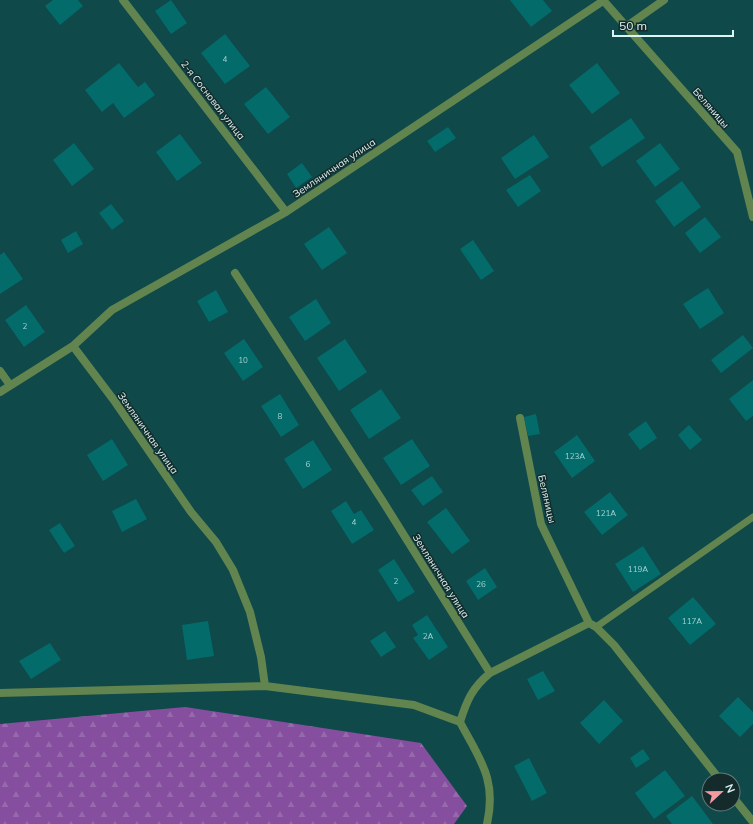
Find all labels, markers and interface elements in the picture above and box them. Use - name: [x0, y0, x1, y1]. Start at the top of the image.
- scale bar: [613, 12, 733, 38]
- text: 50 m: [619, 18, 647, 33]
- house number: 4: [223, 54, 228, 64]
- street label: 2-я Сосновая улица: [178, 58, 248, 142]
- street label: Беляницы: [690, 85, 732, 131]
- street label: Земляничная улица: [290, 135, 378, 201]
- house number: 2: [23, 321, 28, 331]
- house number: 10: [238, 355, 248, 365]
- street label: Земляничная улица: [115, 390, 181, 476]
- house number: 8: [278, 411, 283, 421]
- house number: 123А: [565, 451, 585, 461]
- house number: 6: [306, 459, 311, 469]
- street label: Беляницы: [535, 474, 559, 524]
- house number: 121А: [596, 508, 616, 518]
- house number: 4: [352, 517, 357, 527]
- street label: Земляничная улица: [410, 531, 472, 621]
- house number: 119А: [628, 564, 648, 574]
- house number: 2: [394, 576, 399, 586]
- house number: 26: [476, 579, 486, 589]
- house number: 117А: [682, 616, 702, 626]
- house number: 2А: [423, 631, 433, 641]
- north arrow: [701, 772, 741, 812]
- text: N: [722, 782, 738, 795]

